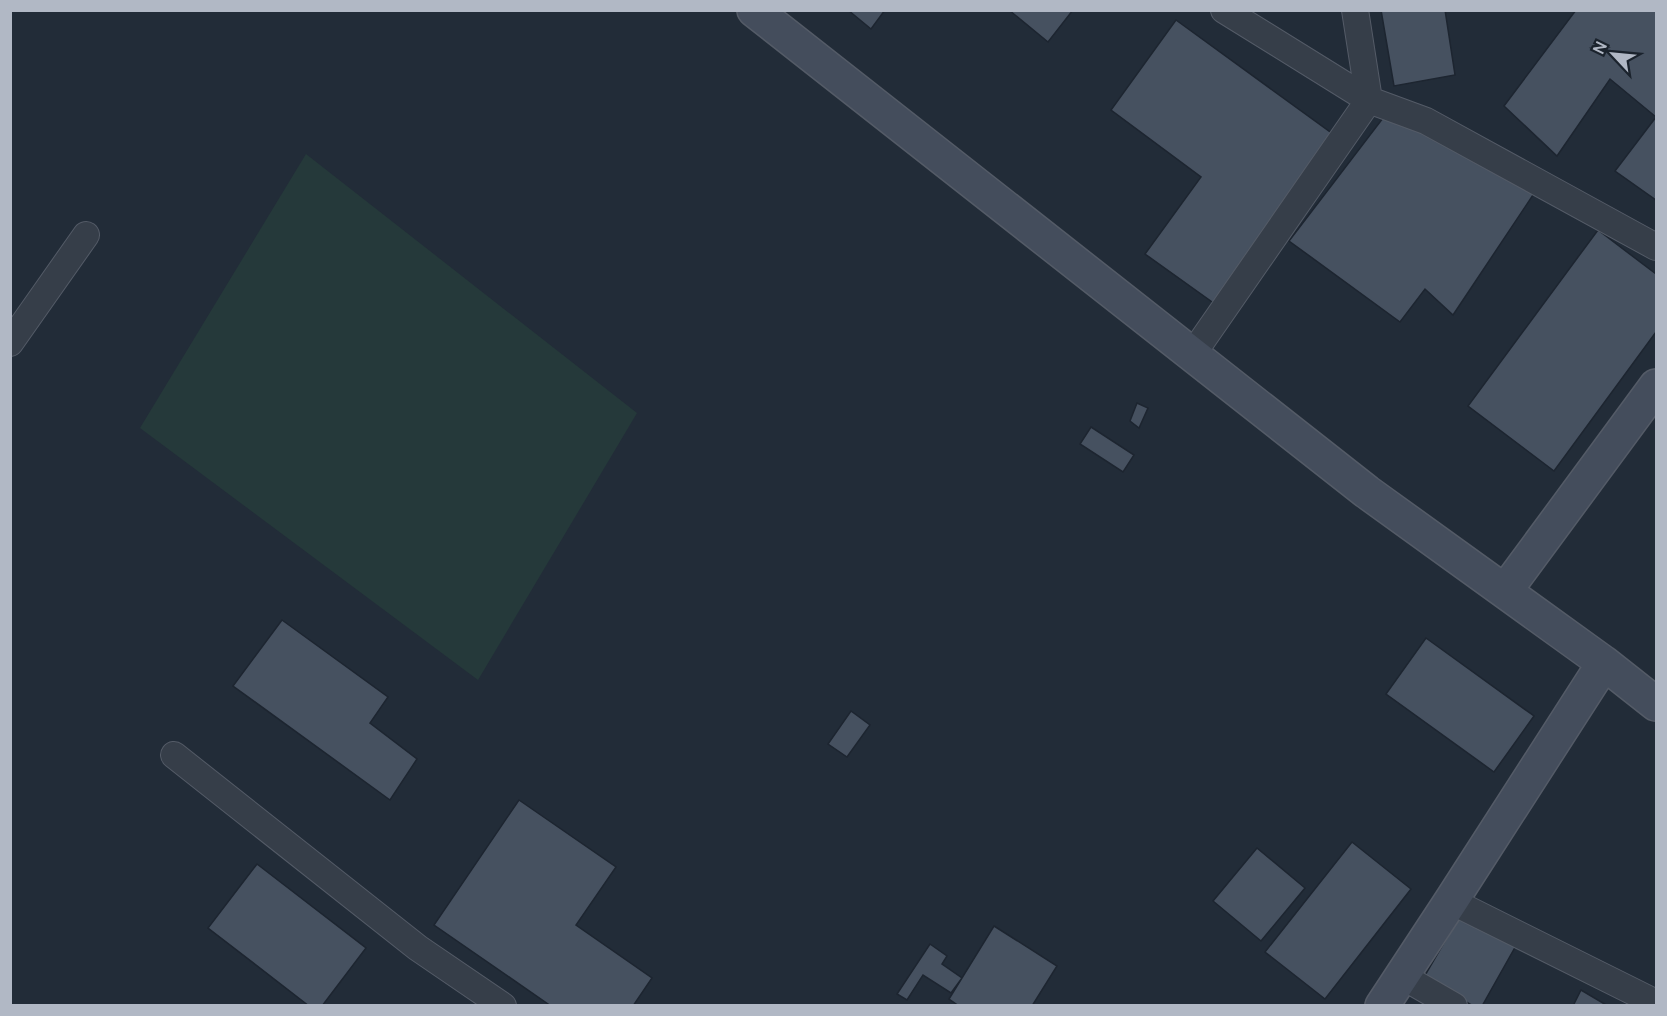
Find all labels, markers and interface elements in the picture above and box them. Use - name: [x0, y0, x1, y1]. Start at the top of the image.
- north arrow: [1583, 24, 1643, 84]
- text: N: [1587, 37, 1612, 57]

